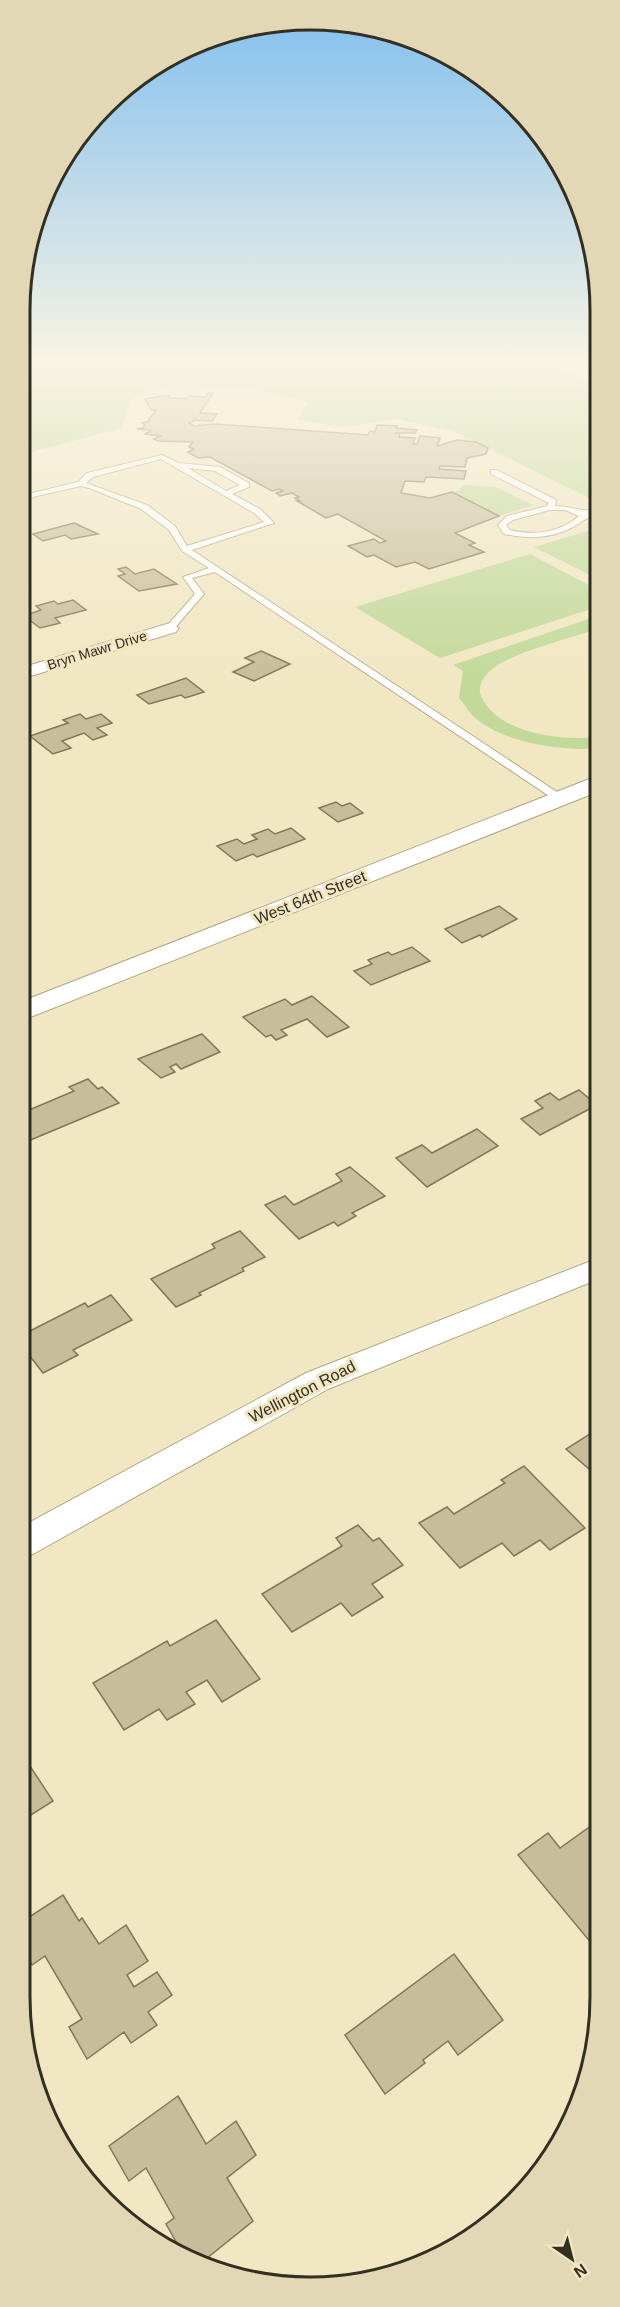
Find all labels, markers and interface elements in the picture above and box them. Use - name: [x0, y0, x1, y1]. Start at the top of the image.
- street label: Bryn Mawr Drive: [45, 627, 149, 673]
- street label: West 64th Street: [252, 867, 369, 928]
- street label: Wellington Road: [246, 1357, 358, 1426]
- north arrow: [542, 2229, 602, 2289]
- text: N: [571, 2261, 590, 2281]

